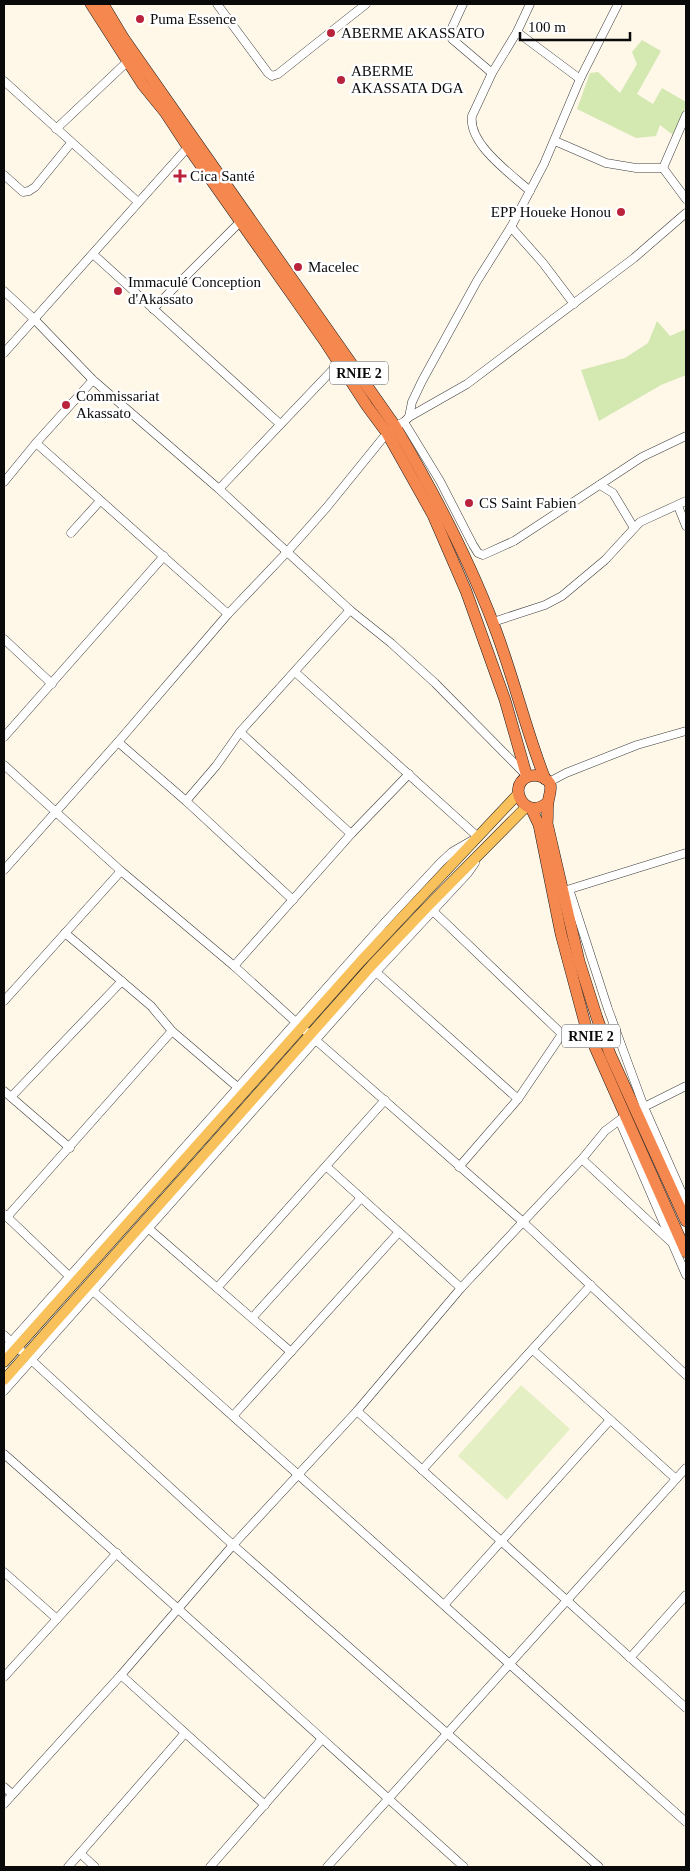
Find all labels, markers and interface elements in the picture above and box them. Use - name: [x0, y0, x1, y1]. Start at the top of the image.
- scale bar: [520, 10, 630, 42]
- place label: Puma Essence: [150, 11, 237, 27]
- marker: Puma Essence: [134, 13, 146, 25]
- text: 100 m: [528, 19, 566, 35]
- place label: ABERME AKASSATO: [341, 25, 485, 41]
- marker: ABERME AKASSATO: [325, 27, 337, 39]
- place label: ABERME AKASSATA DGA: [351, 63, 464, 96]
- marker: ABERME AKASSATA DGA: [335, 74, 347, 86]
- place label: Cica Santé: [190, 168, 255, 184]
- marker: Cica Santé: [174, 170, 186, 182]
- place label: EPP Houeke Honou: [491, 204, 611, 220]
- marker: EPP Houeke Honou: [615, 206, 627, 218]
- place label: Macelec: [308, 259, 359, 275]
- marker: Macelec: [292, 261, 304, 273]
- place label: Immaculé Conception d'Akassato: [128, 274, 261, 307]
- marker: Immaculé Conception d'Akassato: [112, 285, 124, 297]
- road number: RNIE 2: [330, 362, 388, 384]
- place label: Commissariat Akassato: [76, 388, 160, 421]
- marker: Commissariat Akassato: [60, 399, 72, 411]
- place label: CS Saint Fabien: [479, 495, 577, 511]
- marker: CS Saint Fabien: [463, 497, 475, 509]
- road number: RNIE 2: [562, 1024, 620, 1048]

